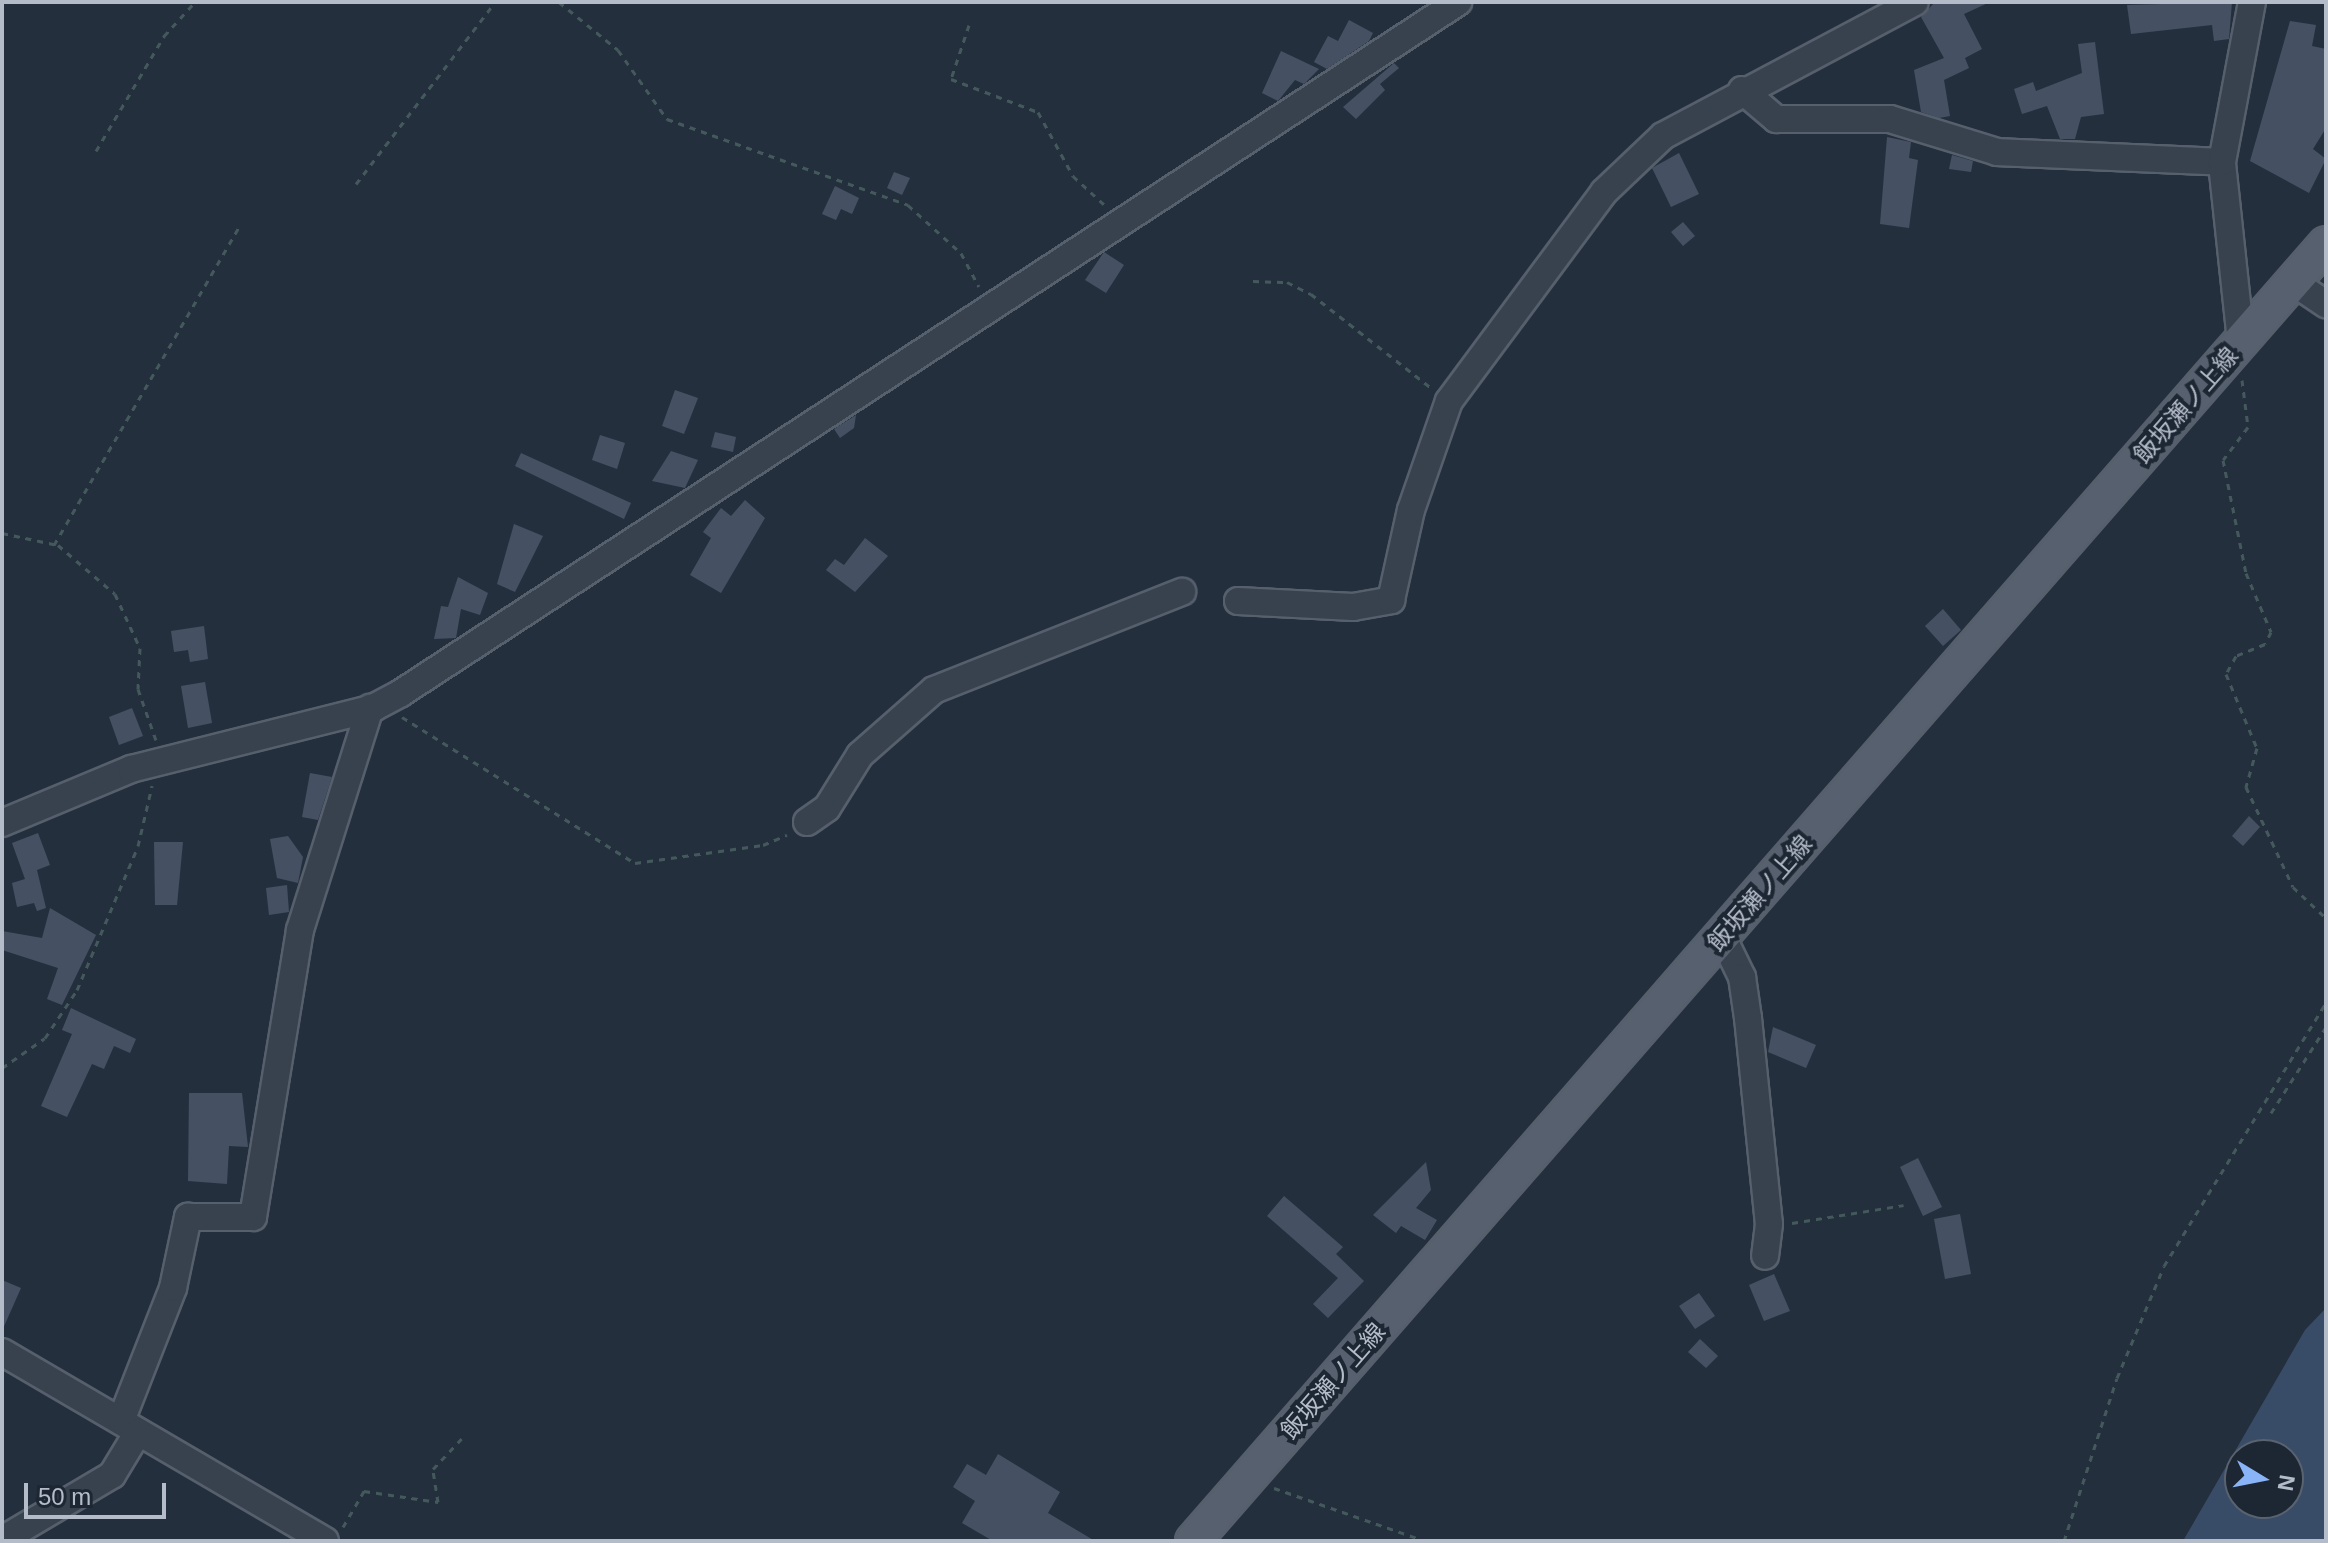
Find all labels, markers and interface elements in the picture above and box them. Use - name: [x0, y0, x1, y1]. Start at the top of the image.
- street label: 飯坂瀬ノ上線: [2128, 341, 2244, 469]
- street label: 飯坂瀬ノ上線: [1702, 829, 1818, 957]
- street label: 飯坂瀬ノ上線: [1275, 1317, 1391, 1445]
- north arrow: [2224, 1439, 2304, 1519]
- scale bar: [28, 1467, 170, 1517]
- text: N: [2272, 1473, 2300, 1493]
- text: 50 m: [38, 1483, 91, 1510]

